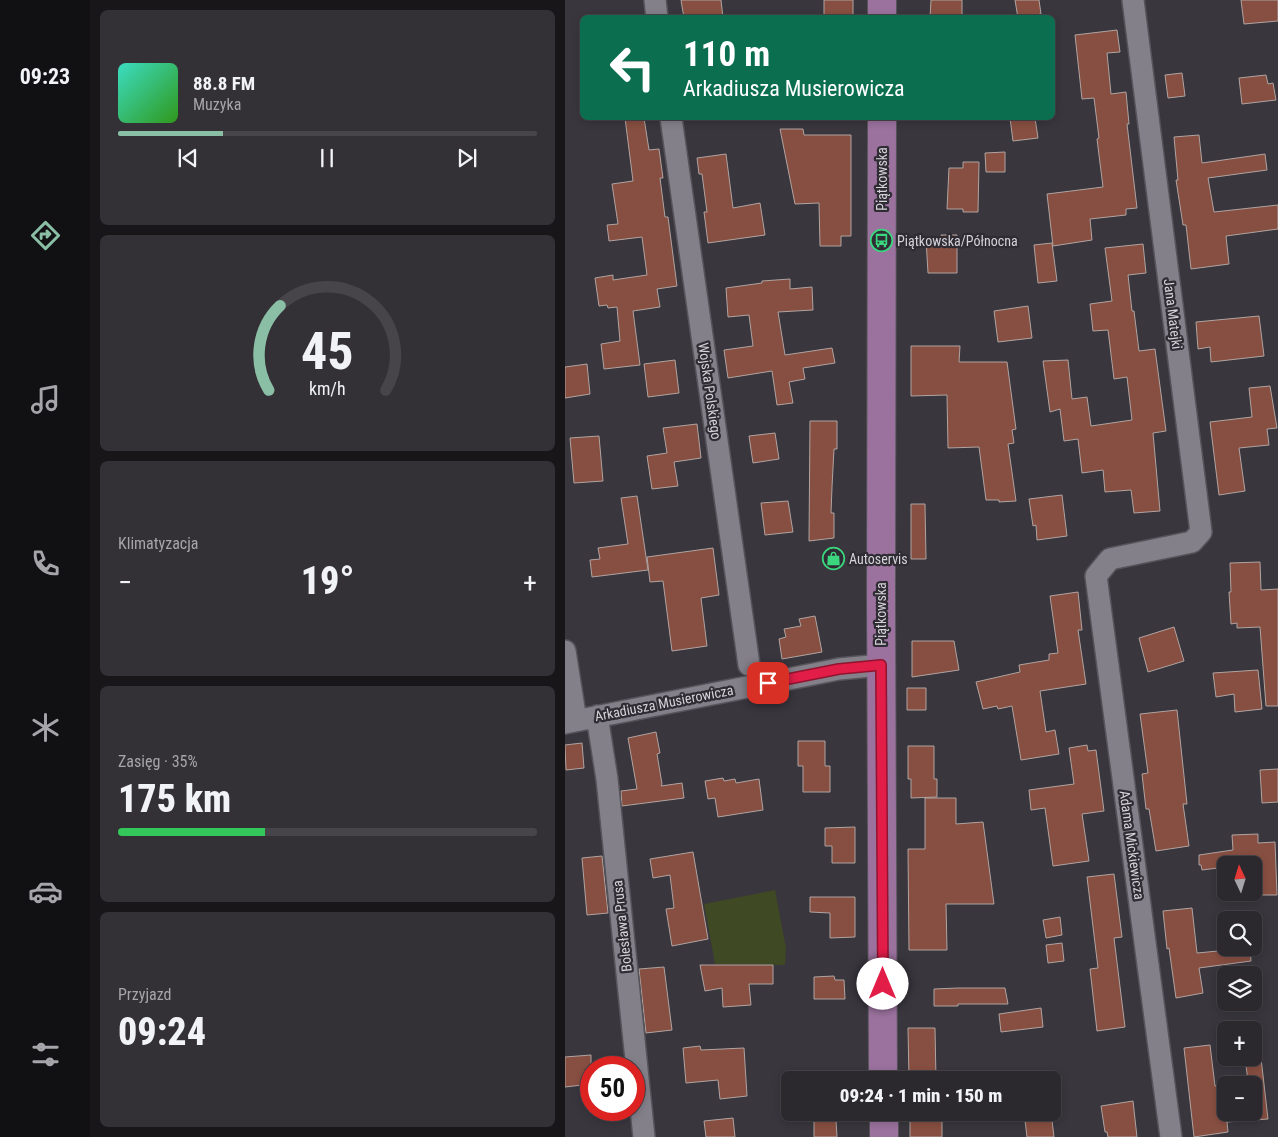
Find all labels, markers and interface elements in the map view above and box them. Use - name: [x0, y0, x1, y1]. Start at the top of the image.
- text: 110 m: [683, 34, 770, 75]
- icon: left: [600, 35, 665, 100]
- text: 09:23: [20, 64, 70, 89]
- text: 88.8 FM: [193, 72, 255, 95]
- text: Arkadiusza Musierowicza: [683, 76, 905, 101]
- text: Muzyka: [193, 95, 241, 114]
- icon: previous: [174, 144, 202, 172]
- icon: pause: [313, 144, 341, 172]
- icon: next: [453, 144, 481, 172]
- street label: Piątkowska: [874, 147, 890, 211]
- icon: directions: [28, 218, 63, 253]
- bus stop icon: Piątkowska/Północna: [869, 229, 893, 253]
- place label: Piątkowska/Północna: [897, 233, 1018, 249]
- street label: Jana Matejki: [1161, 278, 1185, 350]
- text: 45: [301, 321, 354, 382]
- street label: Wojska Polskiego: [695, 342, 725, 440]
- text: km/h: [309, 378, 346, 399]
- icon: music: [28, 382, 63, 417]
- text: Klimatyzacja: [118, 534, 199, 553]
- icon: phone: [28, 546, 63, 581]
- shop icon: Autoservis: [821, 547, 845, 571]
- place label: Autoservis: [849, 551, 908, 567]
- text: 19°: [301, 559, 354, 603]
- text: −: [118, 566, 132, 599]
- text: +: [523, 566, 537, 599]
- street label: Piątkowska: [873, 582, 889, 646]
- pin: [747, 662, 789, 704]
- icon: arrive: [754, 669, 782, 697]
- street label: Arkadiusza Musierowicza: [593, 682, 735, 724]
- icon: climate: [28, 710, 63, 745]
- text: Zasięg · 35%: [118, 752, 198, 771]
- text: 175 km: [118, 777, 231, 821]
- street label: Adama Mickiewicza: [1116, 789, 1148, 901]
- north arrow: [1217, 856, 1263, 901]
- map controls: [1217, 856, 1262, 1121]
- icon: car: [28, 874, 63, 909]
- street label: Bolesława Prusa: [609, 879, 635, 973]
- button: search: [1217, 911, 1262, 956]
- position arrow: [856, 957, 908, 1009]
- button: layers: [1217, 966, 1262, 1011]
- text: Przyjazd: [118, 985, 172, 1004]
- text: 09:24: [118, 1010, 206, 1054]
- button: +: [1217, 1021, 1262, 1066]
- icon: filters: [28, 1037, 63, 1072]
- speed limit sign: 50: [580, 1056, 645, 1121]
- button: −: [1217, 1076, 1262, 1121]
- text: 09:24 · 1 min · 150 m: [840, 1084, 1002, 1107]

